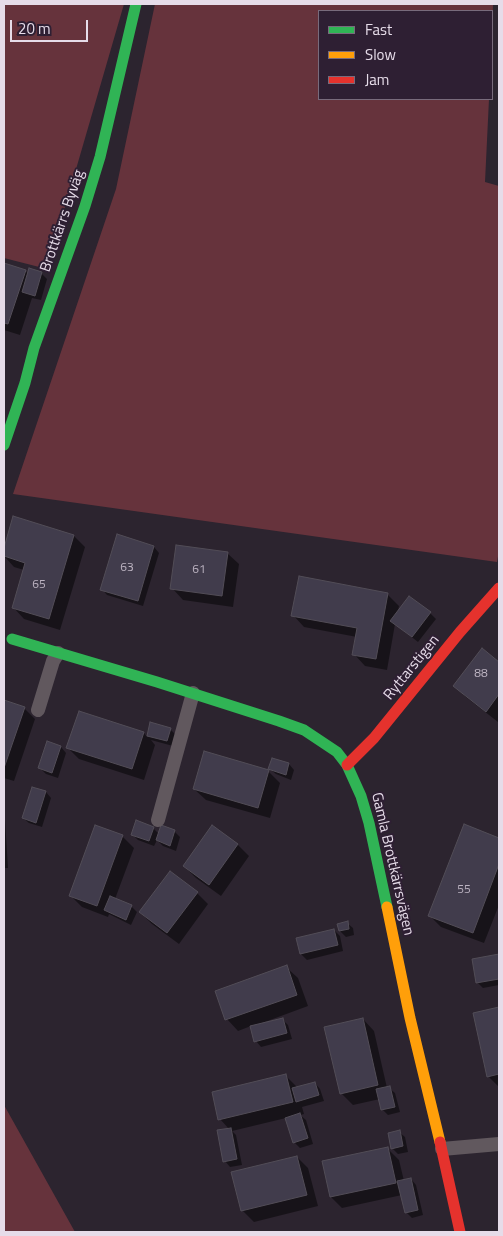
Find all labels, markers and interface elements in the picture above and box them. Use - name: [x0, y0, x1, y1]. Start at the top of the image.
- scale bar: [12, 10, 90, 42]
- legend: [318, 10, 493, 100]
- text: 20 m: [18, 17, 51, 40]
- text: Fast: [365, 18, 392, 41]
- text: Slow: [365, 43, 396, 66]
- text: Jam: [365, 68, 389, 91]
- street label: Brottkärrs Byväg: [37, 168, 89, 274]
- house number: 63: [120, 561, 134, 575]
- house number: 61: [192, 563, 206, 577]
- house number: 65: [32, 578, 46, 592]
- street label: Ryttarstigen: [380, 632, 444, 704]
- house number: 88: [474, 667, 488, 681]
- street label: Gamla Brottkärrsvägen: [367, 791, 417, 937]
- house number: 55: [457, 883, 471, 897]

